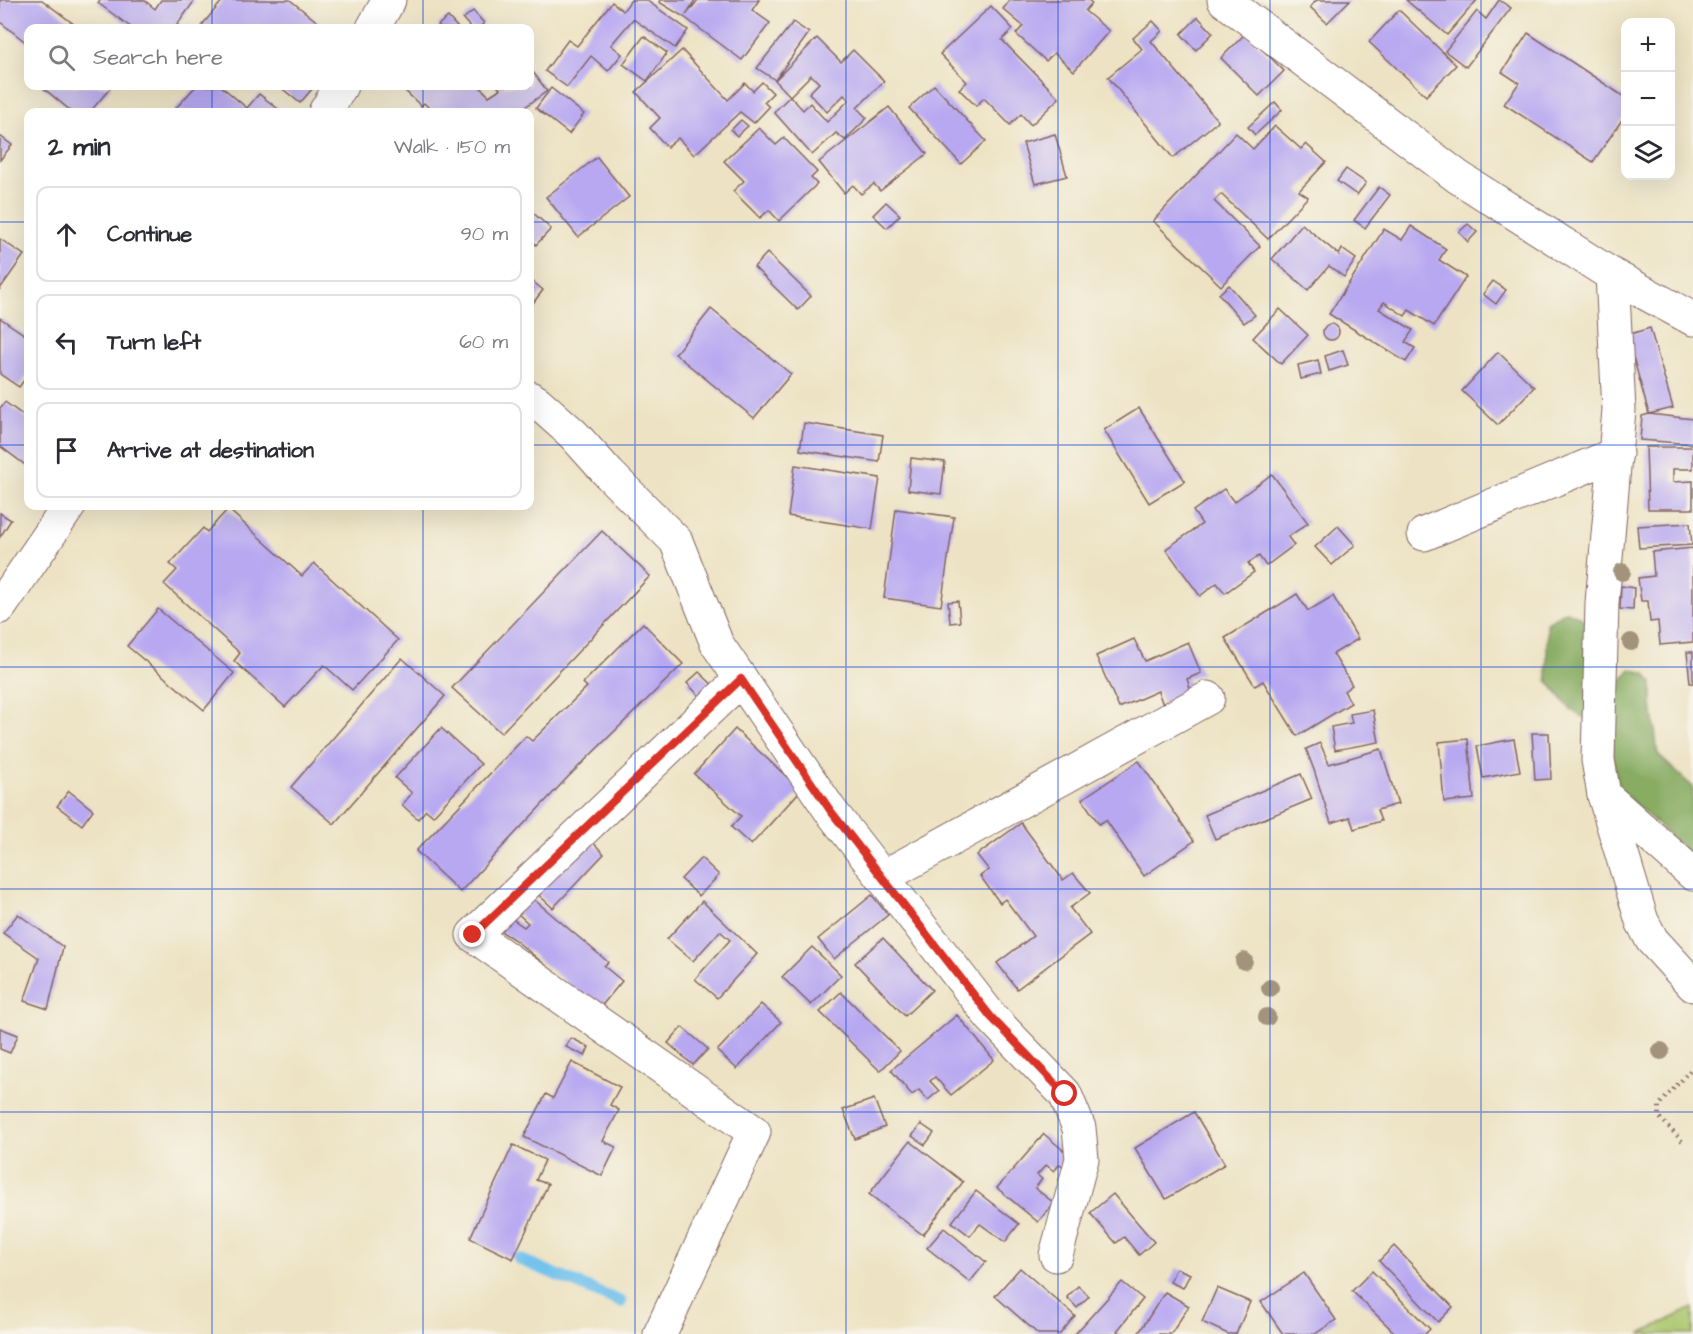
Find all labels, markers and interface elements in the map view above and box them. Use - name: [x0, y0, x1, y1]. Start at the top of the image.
- map controls: [1621, 18, 1675, 180]
- button: +: [1621, 18, 1675, 72]
- search box: [24, 24, 534, 90]
- icon: search: [45, 41, 78, 74]
- text: Search here: [93, 42, 223, 73]
- button: −: [1621, 72, 1675, 126]
- button: layers: [1621, 126, 1675, 180]
- text: 2 min: [48, 129, 110, 165]
- text: Walk · 150 m: [394, 133, 510, 161]
- icon: ahead: [50, 218, 83, 251]
- text: Continue: [107, 219, 192, 250]
- text: 90 m: [460, 220, 508, 248]
- icon: left: [50, 326, 83, 359]
- text: Turn left: [107, 327, 201, 358]
- text: 60 m: [459, 328, 508, 356]
- icon: arrive: [50, 434, 83, 467]
- text: Arrive at destination: [107, 435, 314, 466]
- route end: [459, 921, 485, 947]
- route start: [1051, 1080, 1077, 1106]

